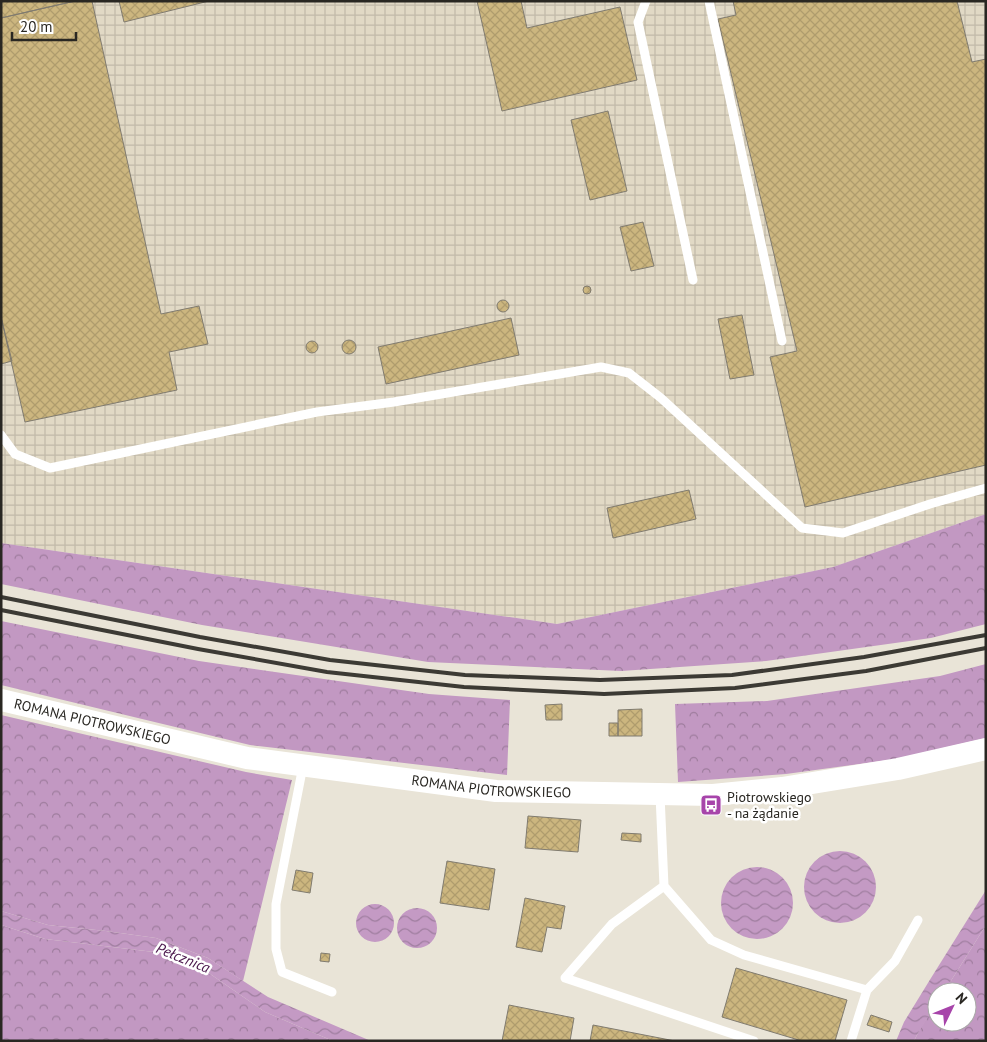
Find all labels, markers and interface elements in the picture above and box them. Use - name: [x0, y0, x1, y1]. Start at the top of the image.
- scale bar: [12, 10, 76, 42]
- text: 20 m: [20, 17, 53, 36]
- street label: ROMANA PIOTROWSKIEGO: [12, 694, 173, 749]
- street label: ROMANA PIOTROWSKIEGO: [410, 771, 571, 801]
- place label: Piotrowskiego - na żądanie: [727, 788, 812, 822]
- bus stop icon: Piotrowskiego - na żądanie: [699, 793, 723, 817]
- water label: Pełcznica: [153, 938, 214, 977]
- north arrow: [927, 982, 977, 1032]
- text: N: [952, 989, 971, 1008]

